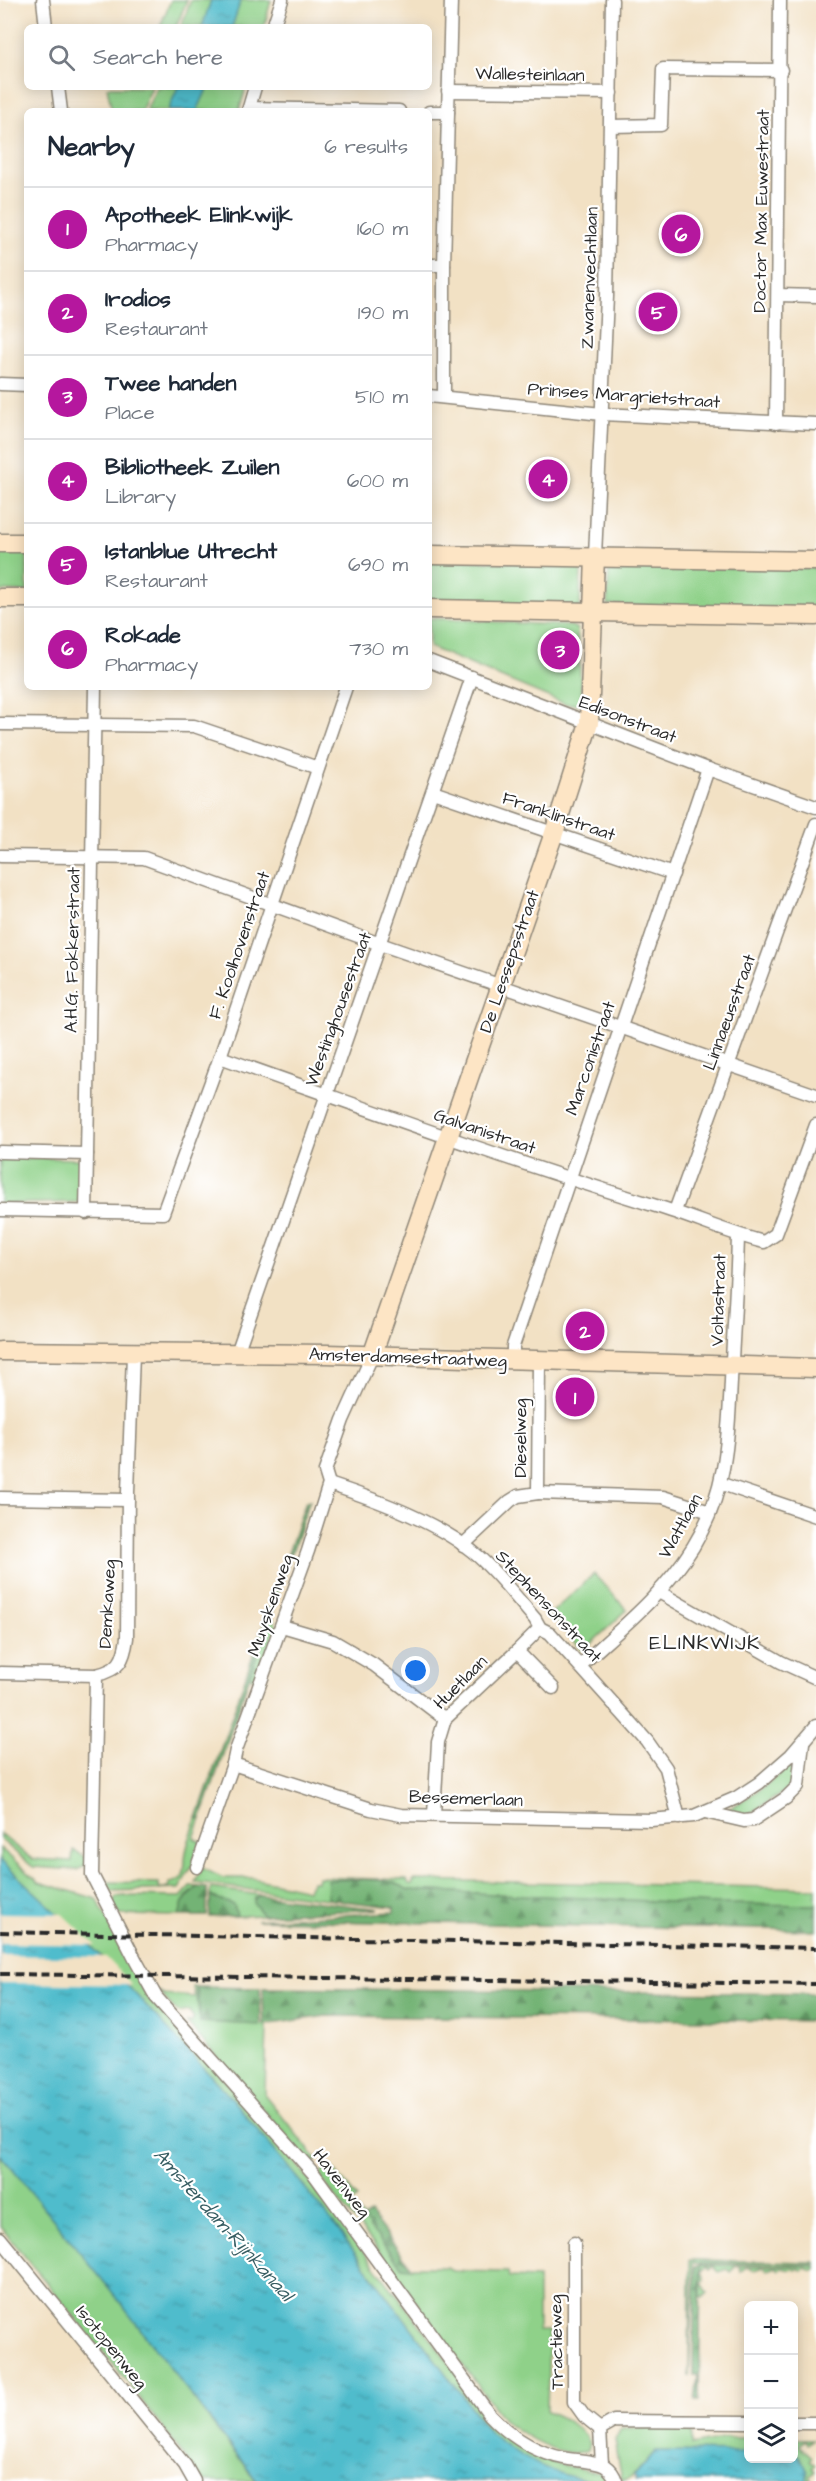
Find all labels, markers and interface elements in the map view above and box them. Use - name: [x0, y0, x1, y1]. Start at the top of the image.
- search box: [24, 24, 432, 90]
- icon: search: [45, 41, 78, 74]
- text: Search here: [93, 42, 223, 73]
- street label: Wallesteinlaan: [475, 61, 585, 88]
- street label: Doctor Max Euwestraat: [747, 108, 776, 313]
- text: Nearby: [48, 129, 135, 165]
- text: 6 results: [324, 133, 408, 161]
- text: Apotheek Elinkwijk: [105, 200, 293, 231]
- street label: Zwanenvechtlaan: [575, 206, 604, 350]
- pin: 6: [662, 212, 700, 256]
- text: 1: [66, 215, 69, 243]
- text: 160 m: [357, 215, 408, 243]
- text: Pharmacy: [105, 231, 198, 259]
- text: Irodios: [105, 284, 171, 315]
- pin: 5: [638, 290, 678, 334]
- text: 2: [62, 299, 73, 327]
- text: 190 m: [358, 299, 408, 327]
- text: Restaurant: [105, 315, 208, 343]
- text: Twee handen: [105, 368, 236, 399]
- street label: Prinses Margrietstraat: [527, 376, 722, 416]
- text: 3: [62, 383, 73, 411]
- text: 510 m: [355, 383, 408, 411]
- text: Place: [105, 399, 155, 427]
- text: Bibliotheek Zuilen: [105, 452, 280, 483]
- pin: 4: [528, 456, 568, 502]
- text: 4: [61, 467, 74, 495]
- text: 600 m: [347, 467, 408, 495]
- text: Library: [105, 483, 176, 511]
- text: Istanblue Utrecht: [105, 536, 277, 567]
- text: 5: [60, 551, 75, 579]
- text: 690 m: [348, 551, 408, 579]
- text: Restaurant: [105, 567, 208, 595]
- text: Rokade: [105, 620, 181, 651]
- pin: 3: [540, 628, 580, 672]
- text: 6: [61, 635, 74, 663]
- text: 730 m: [349, 635, 408, 663]
- text: Pharmacy: [105, 651, 198, 679]
- street label: Edisonstraat: [575, 689, 681, 750]
- street label: Franklinstraat: [499, 785, 619, 848]
- street label: A.H.G. Fokkerstraat: [59, 866, 86, 1033]
- street label: F. Koolhovenstraat: [202, 867, 277, 1023]
- street label: De Lessepsstraat: [473, 886, 546, 1036]
- street label: Westinghousestraat: [299, 928, 379, 1090]
- street label: Linnaeusstraat: [697, 950, 762, 1074]
- street label: Marconistraat: [559, 997, 622, 1119]
- street label: Galvanistraat: [430, 1102, 540, 1161]
- street label: Voltastraat: [704, 1253, 733, 1347]
- pin: 2: [566, 1308, 604, 1354]
- street label: Amsterdamsestraatweg: [309, 1342, 507, 1374]
- pin: 1: [556, 1374, 594, 1420]
- street label: Dieselweg: [508, 1398, 534, 1478]
- street label: Wattlaan: [652, 1489, 709, 1563]
- street label: Stephensonstraat: [490, 1544, 608, 1669]
- street label: Muyskenweg: [241, 1551, 301, 1660]
- street label: Demkaweg: [93, 1559, 123, 1649]
- district label: ELINKWIJK: [649, 1629, 761, 1657]
- street label: Huetlaan: [428, 1650, 493, 1715]
- your location: [401, 1656, 430, 1685]
- street label: Bessemerlaan: [408, 1784, 523, 1813]
- water label: Amsterdam-Rijnkanaal: [147, 2142, 302, 2309]
- street label: Havenweg: [306, 2143, 377, 2224]
- street label: Tractieweg: [543, 2294, 571, 2390]
- street label: Isotopenweg: [69, 2300, 153, 2395]
- map controls: [744, 2301, 798, 2463]
- button: +: [744, 2301, 798, 2355]
- button: −: [744, 2355, 798, 2409]
- button: layers: [744, 2409, 798, 2463]

